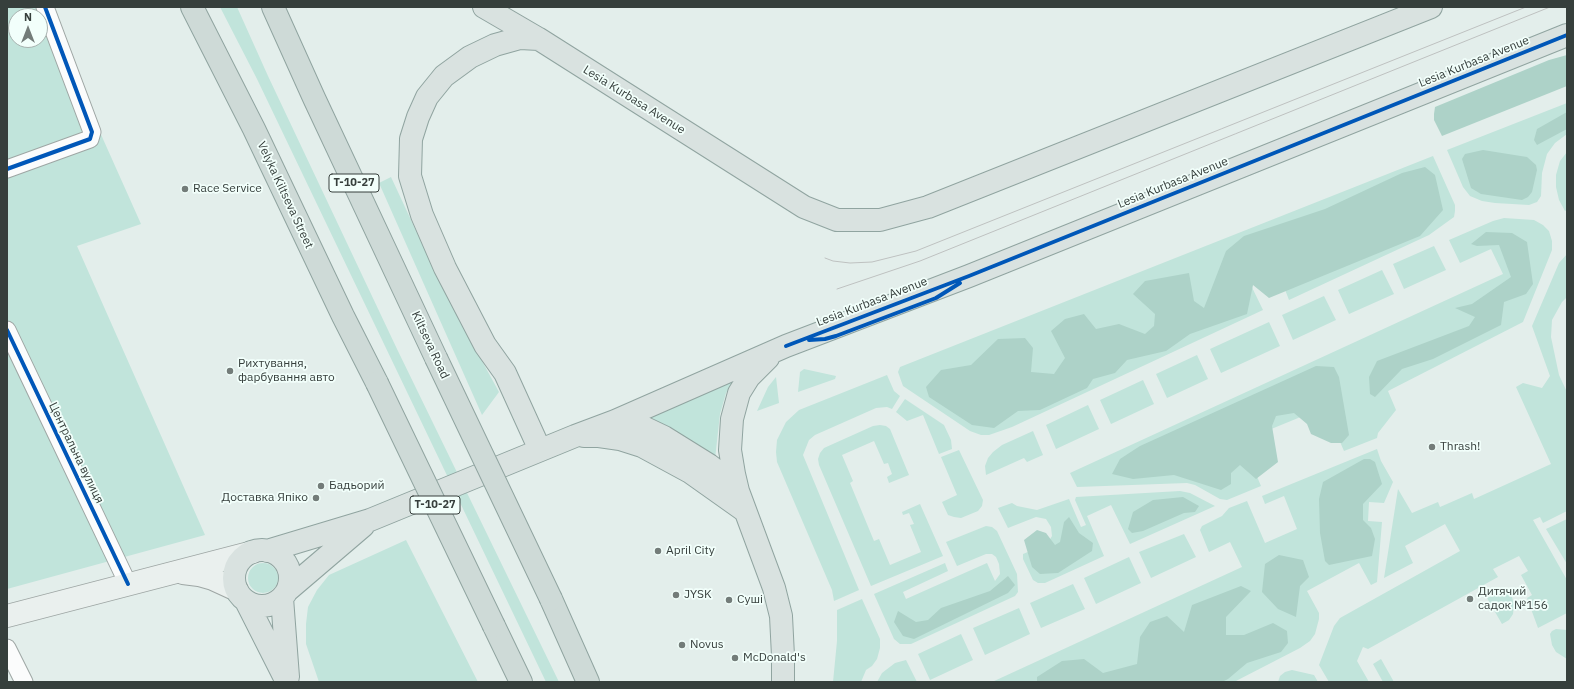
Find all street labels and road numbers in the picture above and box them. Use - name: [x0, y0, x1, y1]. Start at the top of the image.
- street label: Lesia Kurbasa Avenue: [1417, 33, 1531, 91]
- street label: Lesia Kurbasa Avenue: [580, 63, 688, 137]
- street label: Velyka Kiltseva Street: [254, 139, 316, 251]
- street label: Lesia Kurbasa Avenue: [1116, 154, 1230, 212]
- road number: Т-10-27: [329, 174, 379, 192]
- street label: Lesia Kurbasa Avenue: [814, 274, 930, 330]
- street label: Kiltseva Road: [408, 309, 452, 381]
- street label: Центральна вулиця: [45, 400, 107, 506]
- road number: Т-10-27: [410, 496, 460, 514]

